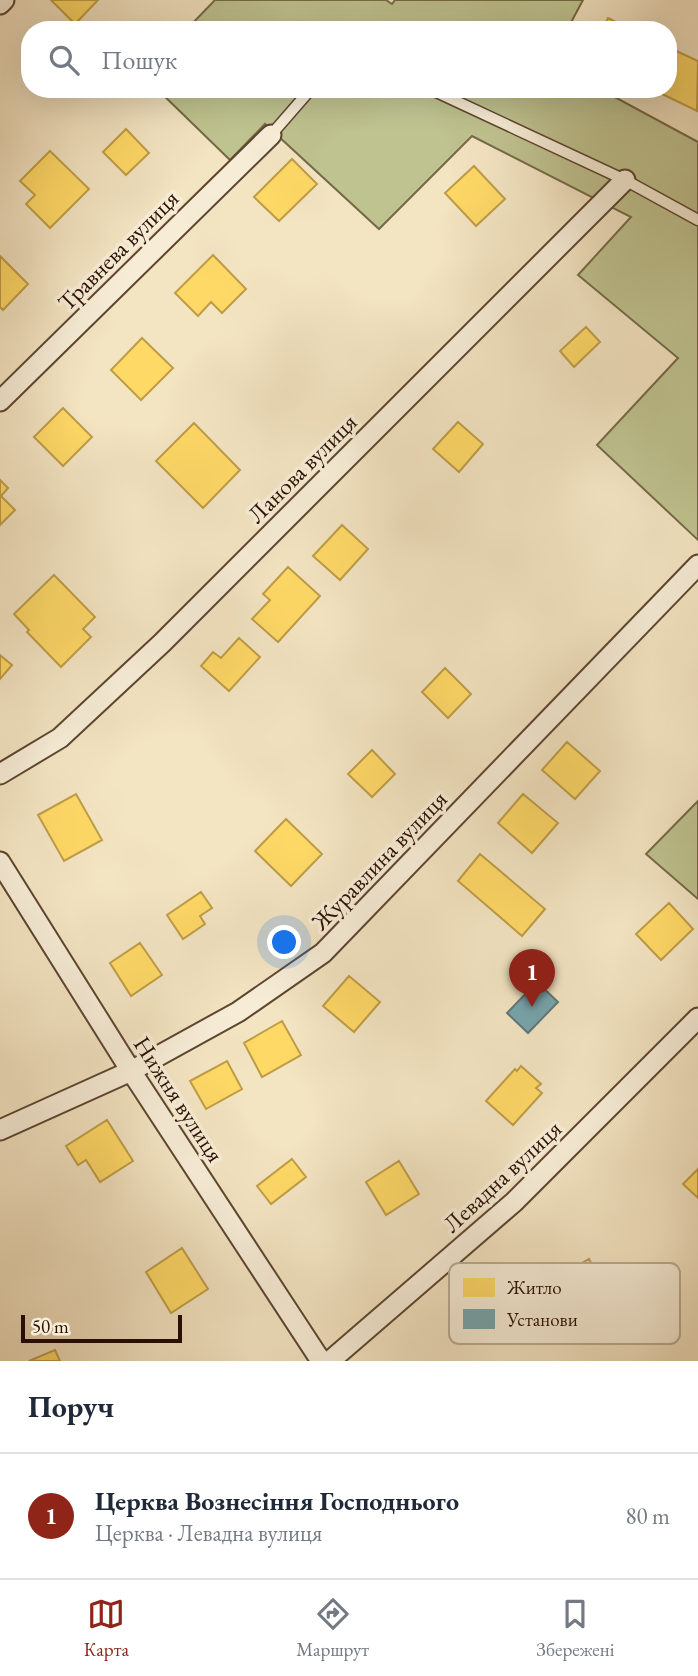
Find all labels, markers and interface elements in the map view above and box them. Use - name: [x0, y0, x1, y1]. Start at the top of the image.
- search box: [21, 21, 677, 98]
- icon: search: [45, 41, 83, 79]
- text: Пошук: [101, 43, 177, 77]
- street label: Травнева вулиця: [51, 183, 185, 317]
- street label: Ланова вулиця: [241, 406, 364, 529]
- street label: Журавлина вулиця: [304, 783, 454, 937]
- your location: [267, 925, 301, 959]
- pin: 1: [509, 949, 555, 1007]
- street label: Нижня вулиця: [127, 1030, 231, 1168]
- street label: Левадна вулиця: [436, 1113, 568, 1239]
- legend: [449, 1263, 680, 1344]
- text: Житло: [506, 1275, 562, 1300]
- text: Установи: [506, 1307, 578, 1332]
- scale bar: [21, 1312, 182, 1344]
- text: 50 m: [32, 1314, 69, 1339]
- text: Поруч: [28, 1387, 114, 1426]
- text: Церква Вознесіння Господнього: [95, 1484, 459, 1518]
- text: 1: [45, 1501, 57, 1531]
- text: 80 m: [625, 1501, 670, 1531]
- text: Церква · Левадна вулиця: [95, 1518, 322, 1548]
- tab: Карта: [84, 1595, 129, 1662]
- tab: Маршрут: [296, 1595, 369, 1662]
- tab: Збережені: [536, 1595, 614, 1662]

